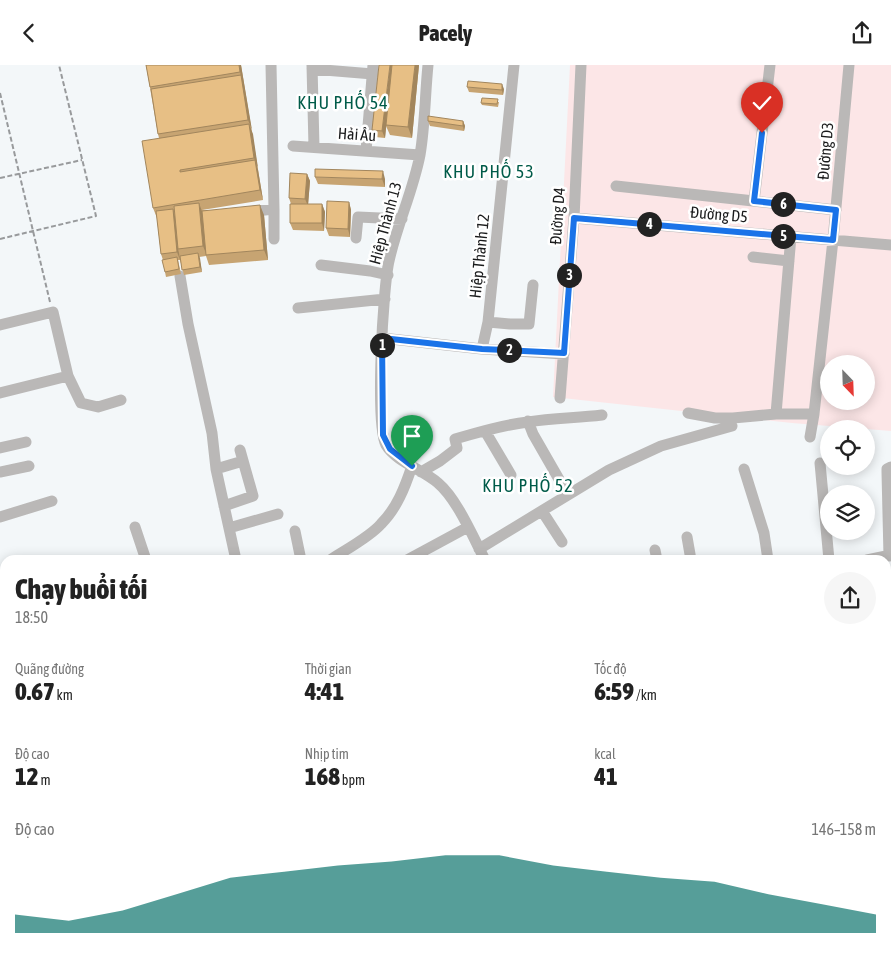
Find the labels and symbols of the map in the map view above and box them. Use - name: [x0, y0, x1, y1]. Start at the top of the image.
- pin: [741, 82, 783, 133]
- district label: KHU PHỐ 54: [297, 90, 389, 113]
- street label: Đường D3: [814, 122, 837, 181]
- street label: Hải Âu: [337, 124, 377, 144]
- district label: KHU PHỐ 53: [443, 159, 535, 182]
- street label: Hiệp Thành 13: [365, 180, 406, 266]
- street label: Đường D4: [546, 187, 569, 245]
- pin: 6: [770, 191, 796, 217]
- street label: Đường D5: [689, 203, 748, 226]
- pin: 4: [636, 211, 662, 237]
- street label: Hiệp Thành 12: [466, 213, 493, 299]
- pin: 5: [770, 223, 796, 249]
- pin: 3: [556, 263, 582, 287]
- pin: 1: [370, 333, 394, 357]
- pin: 2: [496, 337, 522, 363]
- north arrow: [820, 355, 875, 410]
- pin: [391, 415, 433, 466]
- district label: KHU PHỐ 52: [482, 473, 574, 496]

